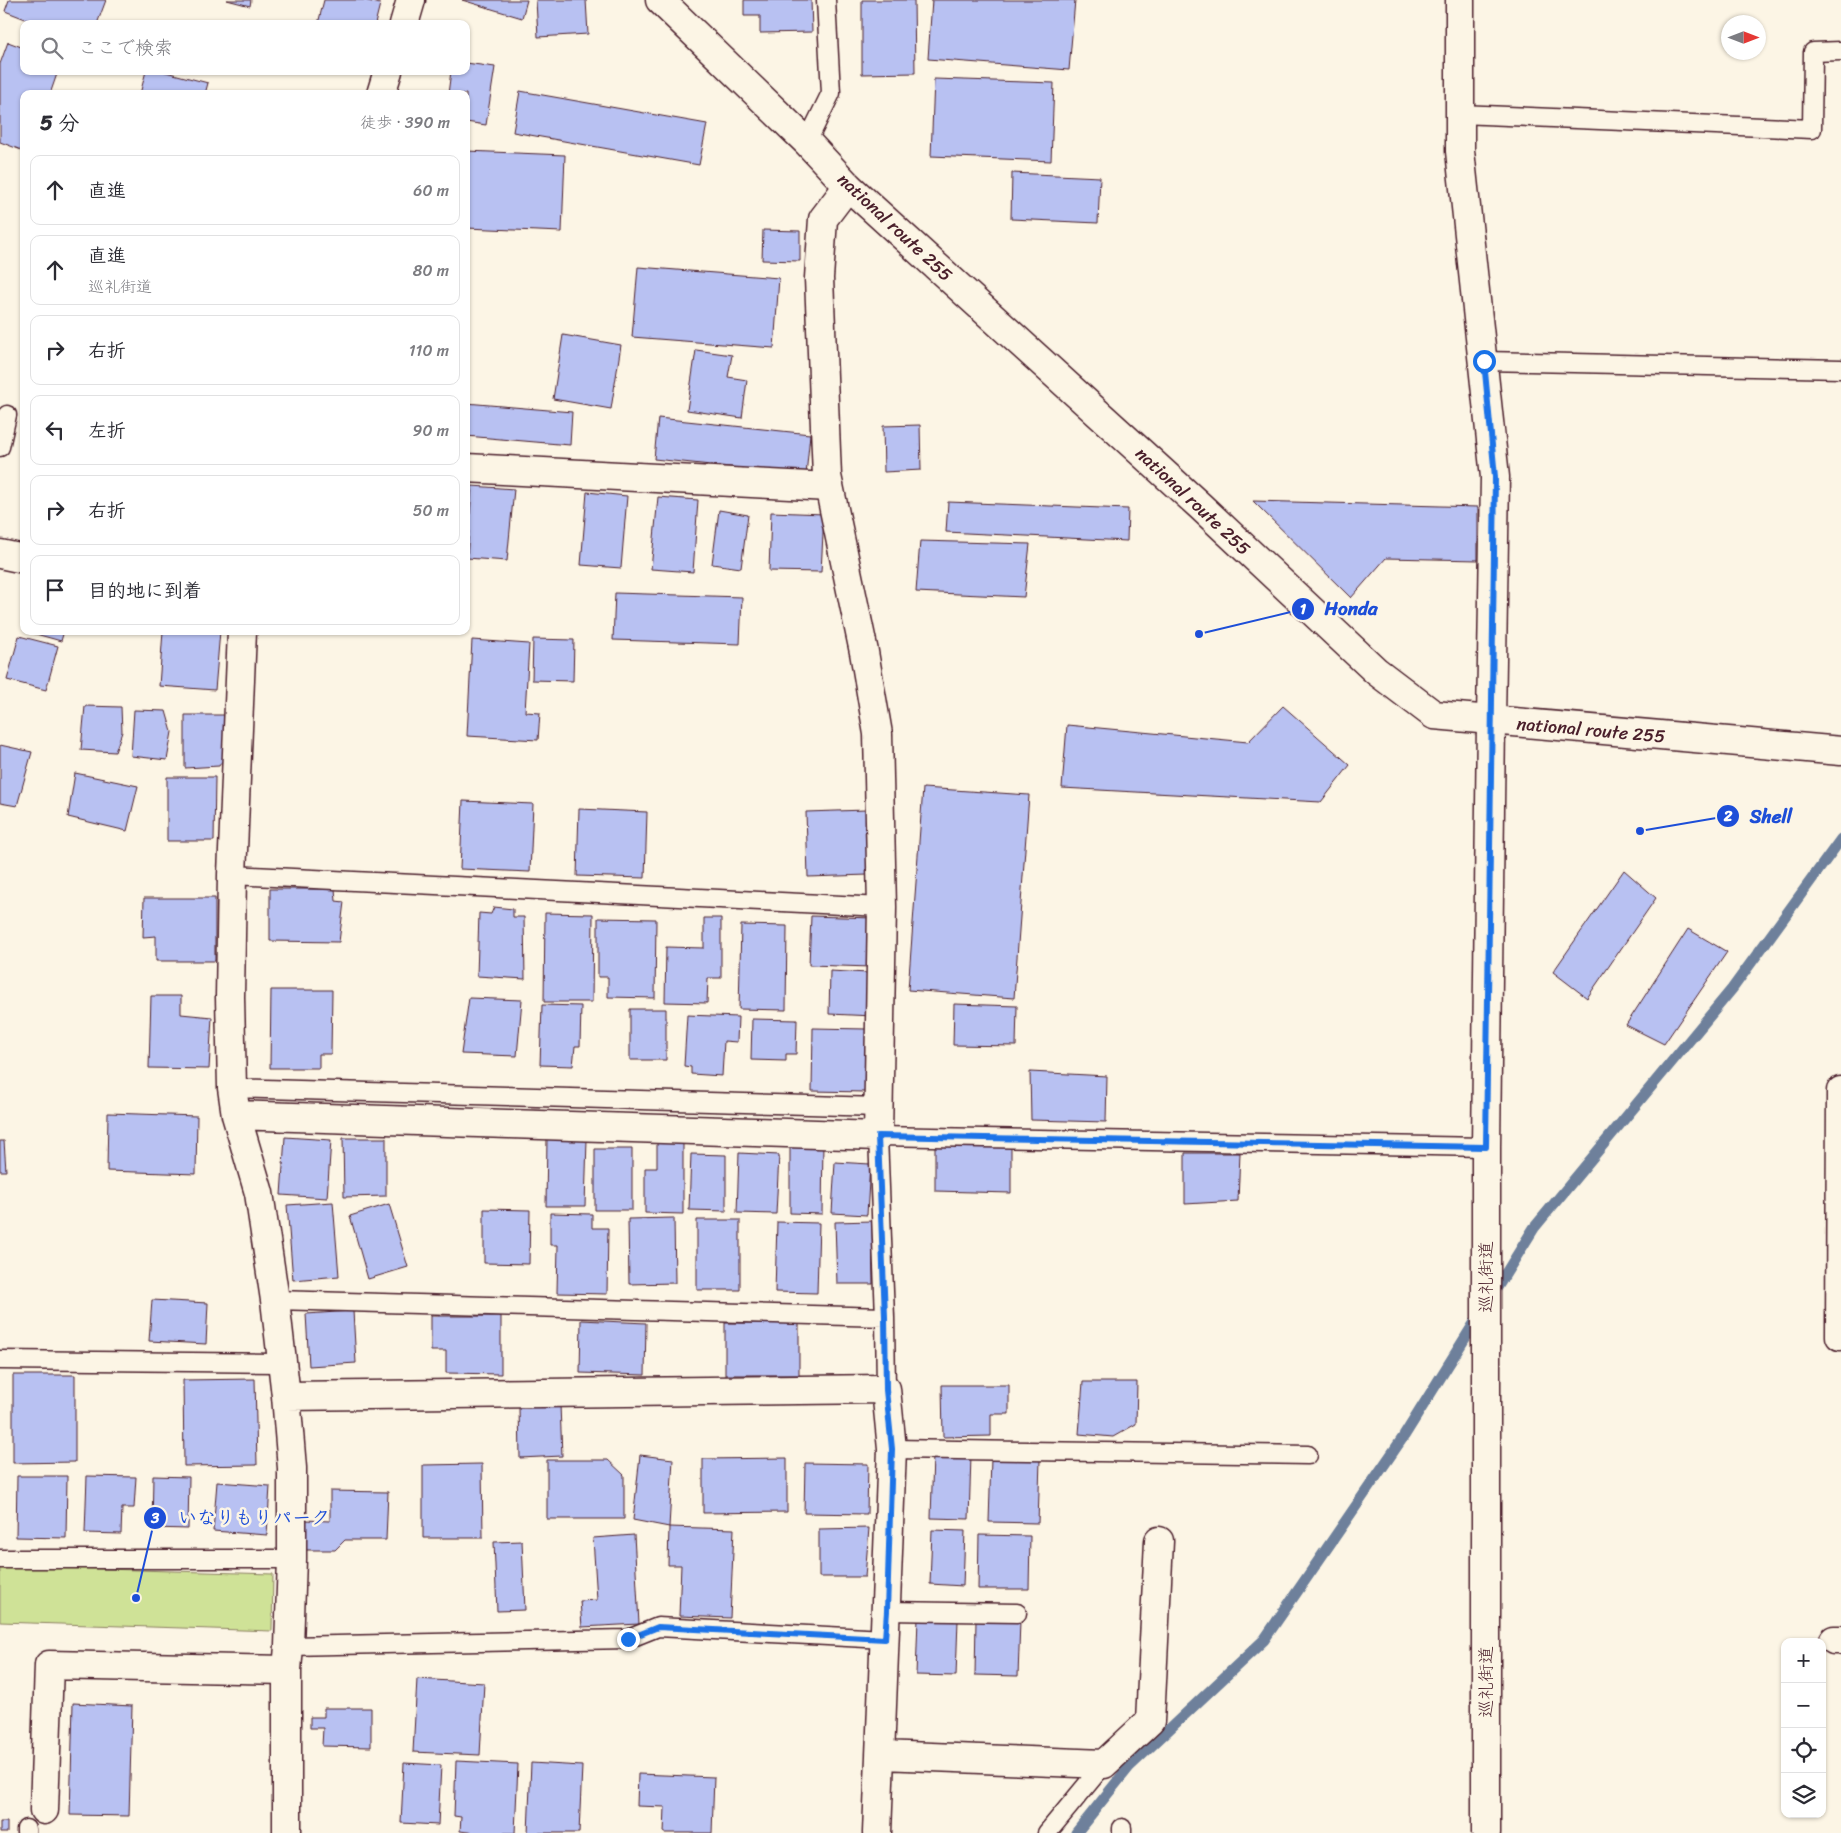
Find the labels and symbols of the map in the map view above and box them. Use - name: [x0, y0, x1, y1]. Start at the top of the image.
- north arrow: [1721, 15, 1766, 60]
- street label: national route 255: [830, 165, 960, 289]
- route start: [1473, 350, 1496, 373]
- street label: national route 255: [1128, 439, 1258, 563]
- callout: Honda: [1290, 592, 1388, 626]
- text: Honda: [1324, 592, 1378, 625]
- text: 1: [1300, 596, 1307, 622]
- street label: national route 255: [1515, 708, 1667, 752]
- callout: Shell: [1715, 799, 1803, 833]
- text: Shell: [1749, 800, 1793, 833]
- text: 2: [1723, 803, 1733, 829]
- street label: 巡礼街道: [1470, 1241, 1502, 1313]
- callout: いなりもりパーク: [143, 1501, 340, 1535]
- text: いなりもりパーク: [178, 1501, 330, 1534]
- text: 3: [150, 1505, 160, 1531]
- route end: [617, 1628, 640, 1651]
- street label: 巡礼街道: [1470, 1646, 1502, 1718]

